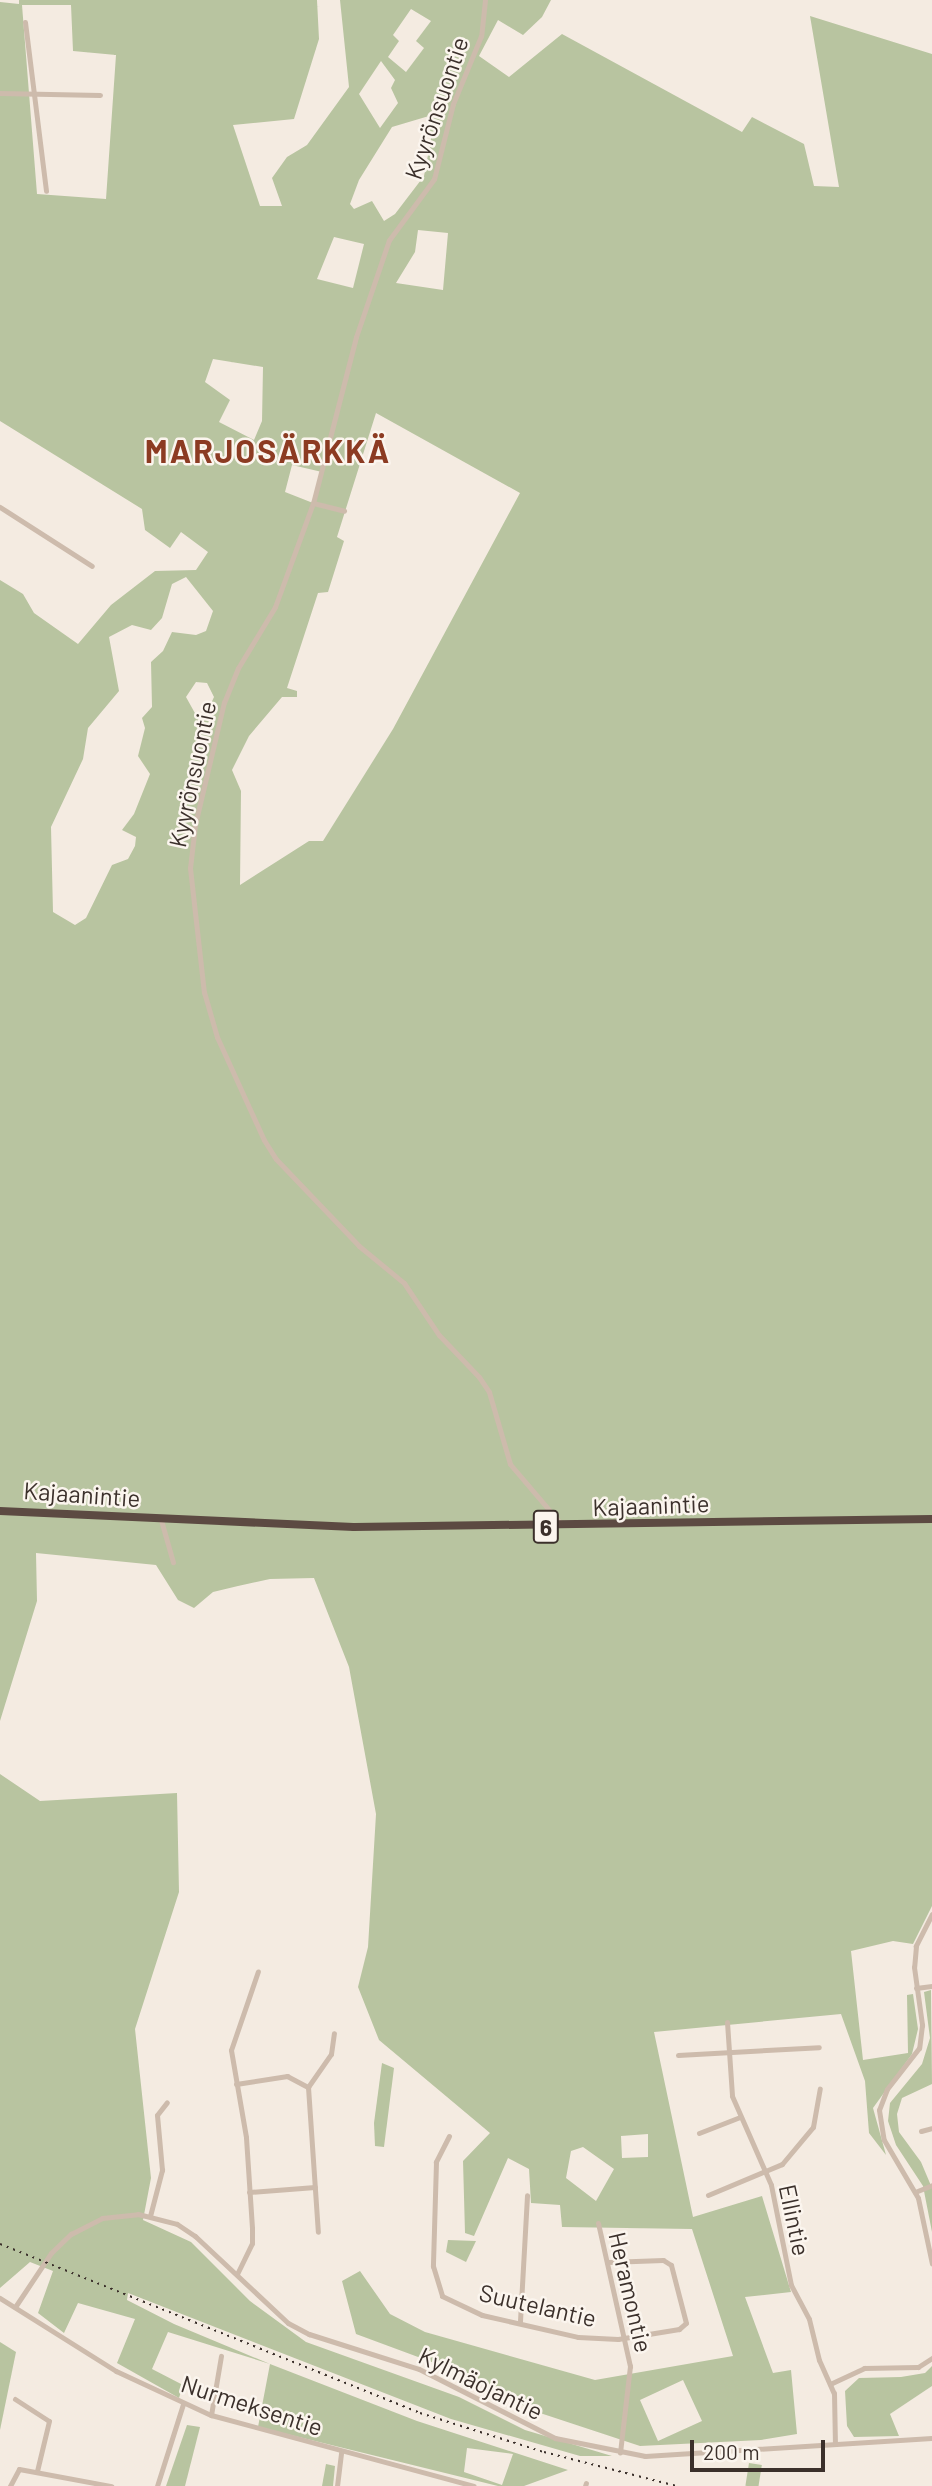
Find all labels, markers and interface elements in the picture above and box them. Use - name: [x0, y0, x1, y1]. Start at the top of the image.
- street label: Kyyrönsuontie: [398, 33, 474, 183]
- district label: MARJOSÄRKKÄ: [146, 431, 390, 469]
- street label: Kyyrönsuontie: [162, 698, 222, 850]
- street label: Kajaanintie: [23, 1476, 141, 1512]
- street label: Kajaanintie: [592, 1489, 710, 1521]
- road number: 6: [532, 1508, 560, 1546]
- street label: Ellintie: [773, 2182, 817, 2258]
- street label: Heramontie: [603, 2229, 659, 2355]
- street label: Suutelantie: [477, 2278, 599, 2332]
- street label: Kylmäojantie: [414, 2341, 548, 2425]
- street label: Nurmeksentie: [178, 2369, 326, 2441]
- scale bar: [694, 2426, 829, 2470]
- text: 200 m: [703, 2439, 760, 2464]

